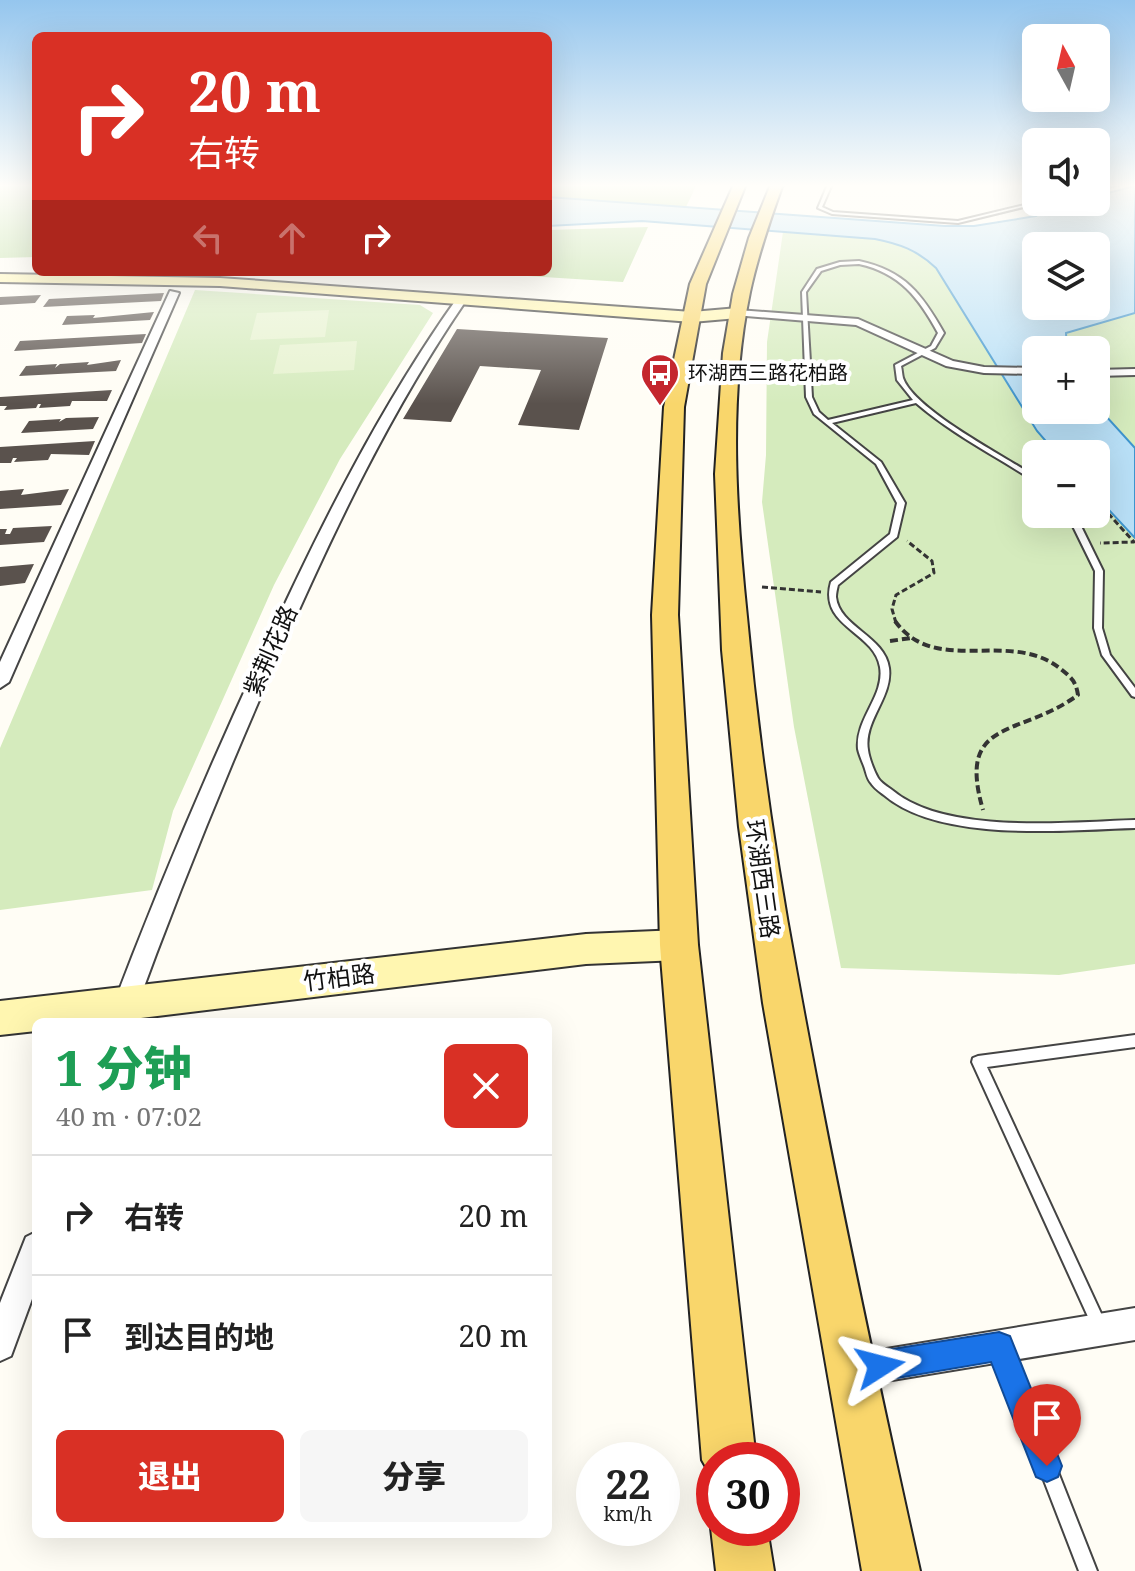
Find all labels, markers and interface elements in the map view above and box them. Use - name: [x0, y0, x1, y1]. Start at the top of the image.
- north arrow: [1022, 24, 1110, 112]
- map controls: [1022, 24, 1110, 528]
- text: 20 m: [188, 52, 321, 128]
- icon: right: [56, 64, 160, 168]
- text: 右转: [188, 128, 260, 177]
- button: sound: [1022, 128, 1110, 216]
- icon: left: [186, 216, 230, 260]
- icon: ahead: [270, 216, 314, 260]
- icon: right: [354, 216, 398, 260]
- button: layers: [1022, 232, 1110, 320]
- button: +: [1022, 336, 1110, 424]
- bus stop icon: 环湖西三路花柏路: [639, 352, 681, 407]
- place label: 环湖西三路花柏路: [688, 359, 848, 386]
- button: −: [1022, 440, 1110, 528]
- street label: 紫荆花路: [235, 600, 304, 701]
- street label: 环湖西三路: [739, 817, 788, 941]
- street label: 竹柏路: [301, 956, 377, 997]
- text: 1 分钟: [56, 1035, 192, 1100]
- button: close: [444, 1044, 528, 1128]
- text: 40 m · 07:02: [56, 1098, 202, 1134]
- icon: right: [56, 1193, 100, 1237]
- text: 20 m: [458, 1195, 528, 1236]
- text: 右转: [124, 1196, 184, 1237]
- icon: arrive: [56, 1313, 100, 1357]
- text: 20 m: [458, 1315, 528, 1356]
- text: 到达目的地: [124, 1316, 274, 1357]
- position arrow: [838, 1324, 922, 1408]
- pin: [1013, 1384, 1081, 1466]
- icon: arrive: [1025, 1396, 1069, 1440]
- button: 退出: [56, 1430, 284, 1522]
- button: 分享: [300, 1430, 528, 1522]
- speed limit sign: 30: [696, 1442, 800, 1546]
- text: 22: [605, 1456, 651, 1511]
- text: km/h: [603, 1500, 653, 1527]

